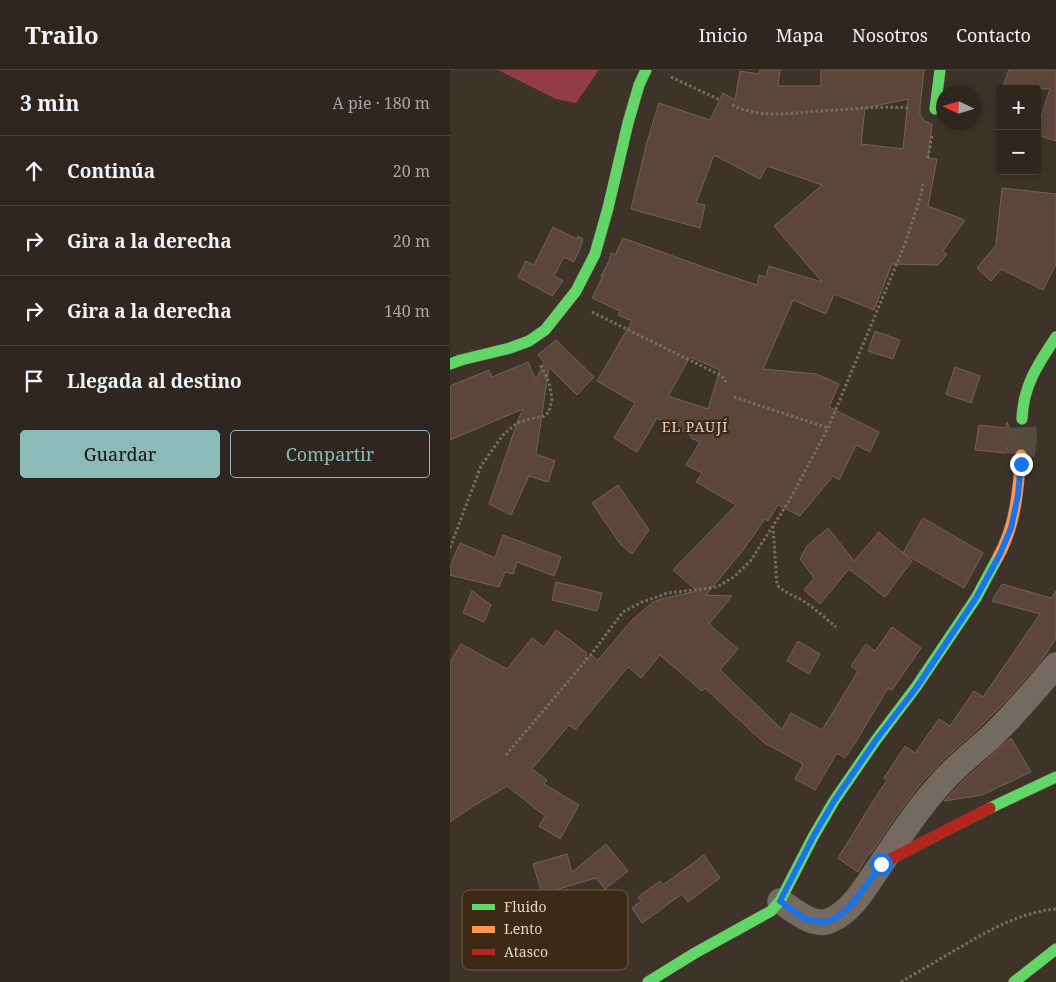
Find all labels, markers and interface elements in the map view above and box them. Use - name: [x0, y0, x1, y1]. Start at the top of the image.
- text: Trailo: [25, 18, 99, 51]
- text: Inicio: [699, 23, 748, 47]
- text: Mapa: [776, 23, 824, 47]
- text: Nosotros: [852, 23, 928, 47]
- text: Contacto: [956, 23, 1031, 47]
- north arrow: [936, 85, 981, 130]
- map controls: [996, 85, 1041, 175]
- button: +: [996, 85, 1041, 130]
- text: 3 min: [20, 89, 79, 117]
- text: A pie · 180 m: [333, 92, 430, 114]
- button: −: [996, 130, 1041, 175]
- icon: ahead: [20, 157, 48, 185]
- text: Continúa: [67, 158, 155, 184]
- text: 20 m: [393, 160, 430, 182]
- icon: right: [20, 227, 48, 255]
- text: Gira a la derecha: [67, 228, 232, 254]
- text: 20 m: [393, 230, 430, 252]
- icon: right: [20, 297, 48, 325]
- text: Gira a la derecha: [67, 298, 232, 324]
- text: 140 m: [384, 300, 430, 322]
- icon: arrive: [20, 367, 48, 395]
- text: Llegada al destino: [67, 368, 242, 394]
- district label: EL PAUJÍ: [662, 417, 728, 436]
- button: Guardar: [20, 430, 220, 478]
- button: Compartir: [230, 430, 430, 478]
- route end: [1010, 453, 1033, 476]
- route start: [870, 853, 893, 876]
- legend: [462, 890, 628, 970]
- text: Fluido: [504, 897, 547, 916]
- text: Lento: [504, 919, 542, 938]
- text: Atasco: [504, 942, 548, 961]

